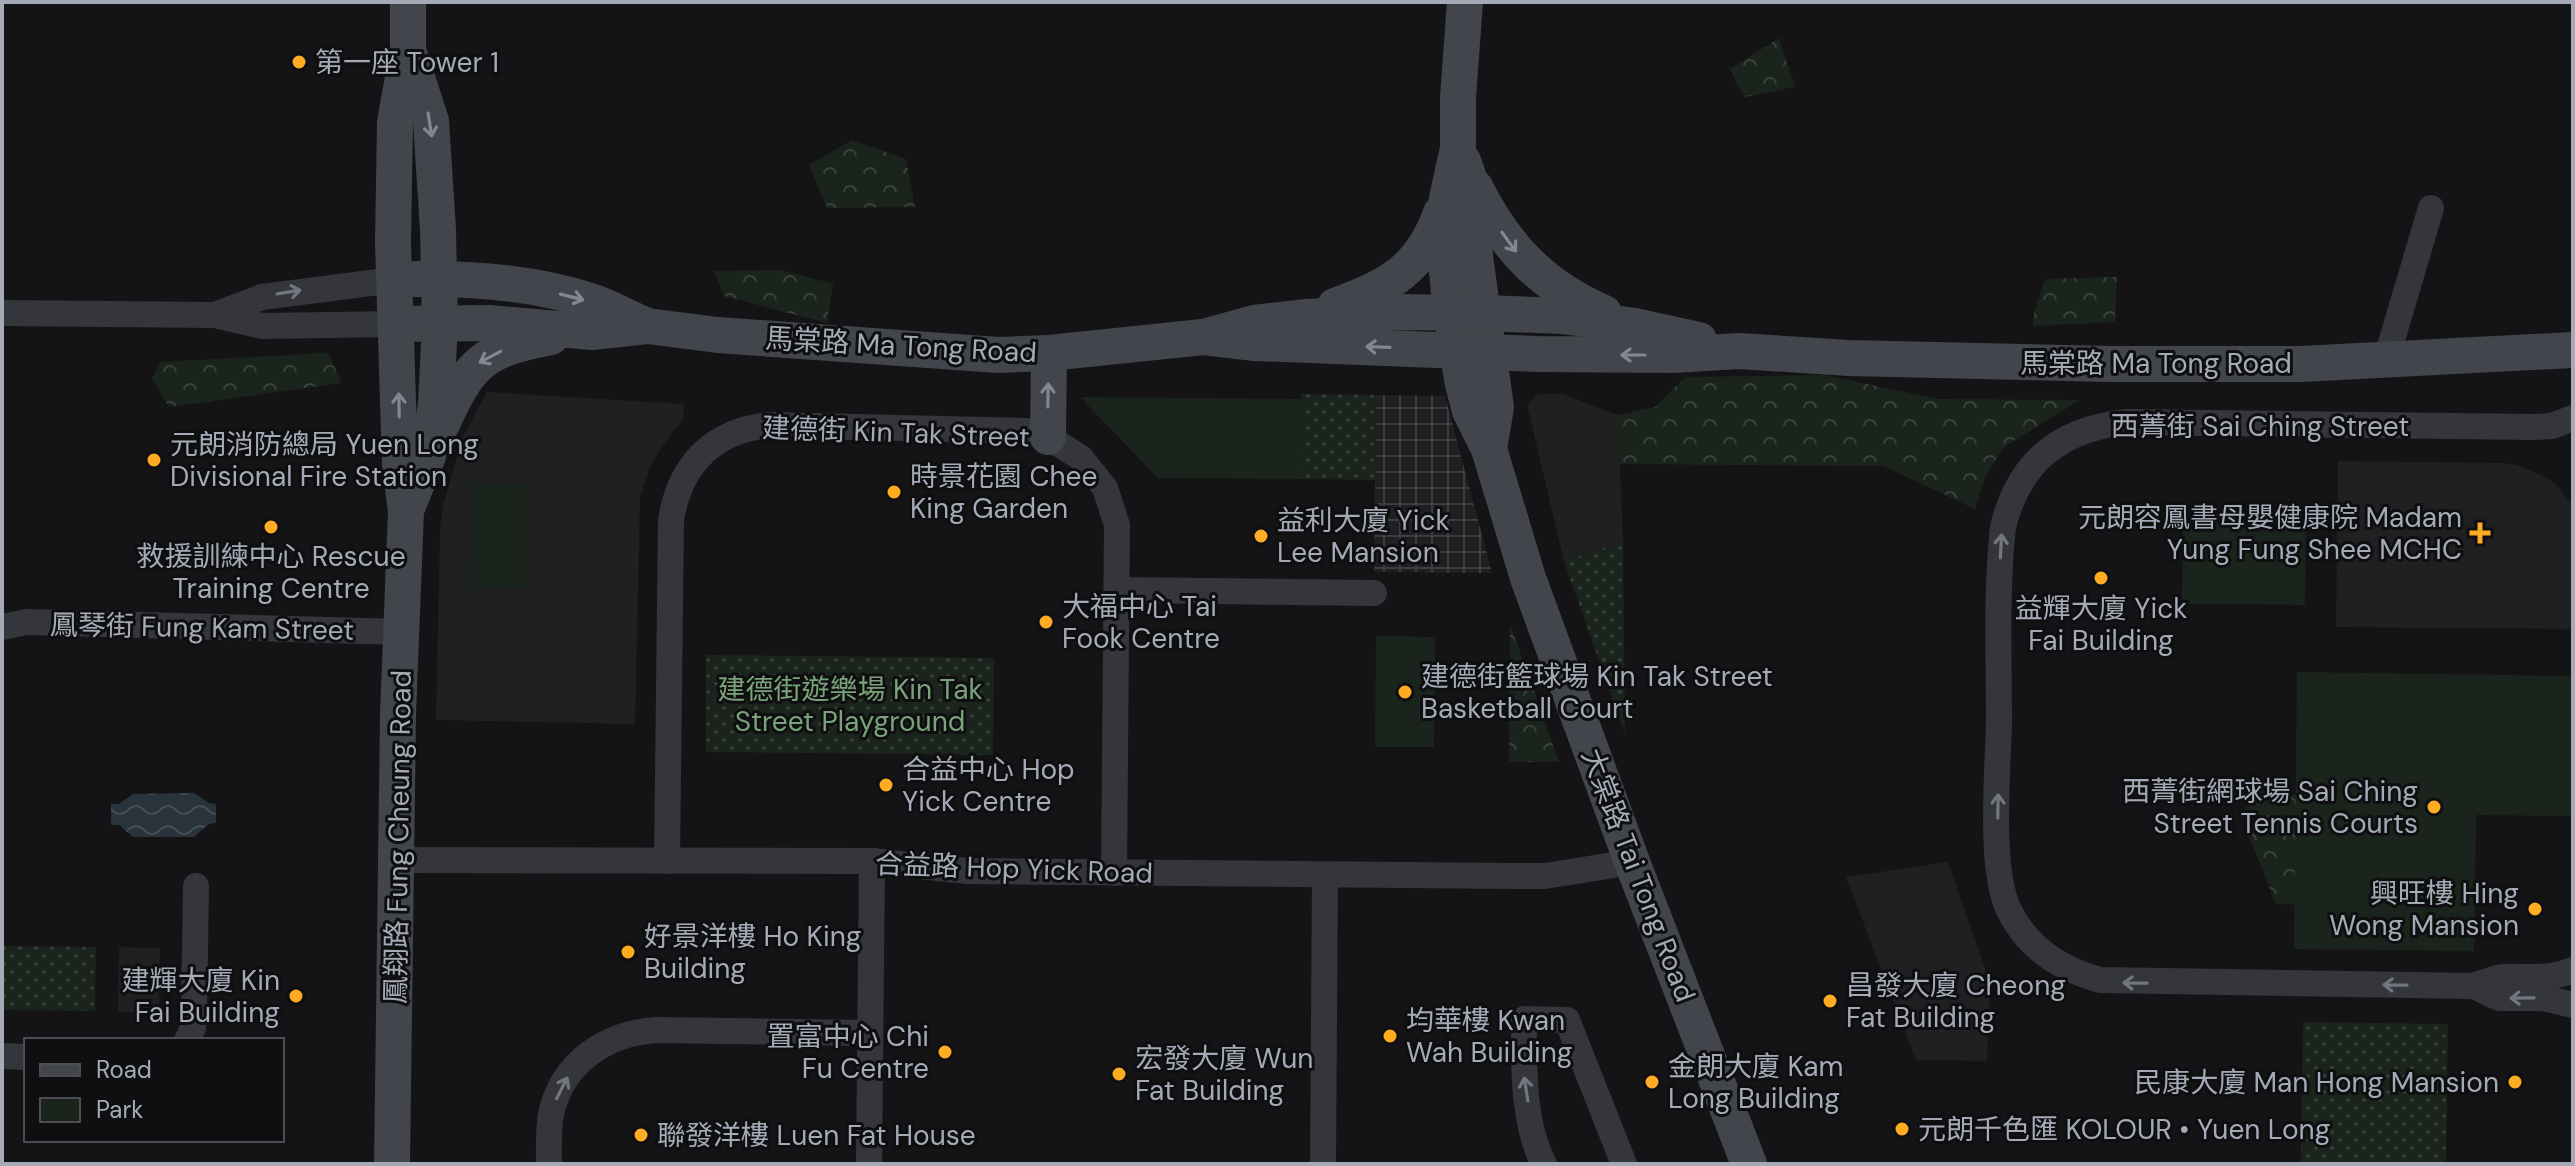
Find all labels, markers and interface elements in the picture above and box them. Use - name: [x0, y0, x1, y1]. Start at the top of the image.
- place label: 第一座 Tower 1: [315, 44, 499, 81]
- marker: 第一座 Tower 1: [290, 53, 308, 71]
- one-way arrow: [423, 112, 438, 137]
- one-way arrow: [1500, 231, 1517, 252]
- one-way arrow: [276, 284, 302, 299]
- one-way arrow: [558, 290, 584, 305]
- street label: 馬棠路 Ma Tong Road: [764, 320, 1038, 371]
- one-way arrow: [1365, 339, 1392, 355]
- street label: 馬棠路 Ma Tong Road: [2020, 345, 2292, 382]
- one-way arrow: [1620, 347, 1647, 363]
- one-way arrow: [479, 349, 502, 365]
- one-way arrow: [1040, 382, 1056, 409]
- one-way arrow: [391, 392, 407, 419]
- street label: 西菁街 Sai Ching Street: [2111, 408, 2409, 445]
- street label: 建德街 Kin Tak Street: [762, 409, 1030, 456]
- place label: 元朗消防總局 Yuen Long Divisional Fire Station: [170, 426, 479, 495]
- marker: 元朗消防總局 Yuen Long Divisional Fire Station: [145, 451, 163, 469]
- place label: 時景花園 Chee King Garden: [910, 458, 1097, 527]
- marker: 時景花園 Chee King Garden: [885, 483, 903, 501]
- place label: 元朗容鳳書母嬰健康院 Madam Yung Fung Shee MCHC: [2078, 499, 2462, 568]
- place label: 益利大廈 Yick Lee Mansion: [1277, 502, 1450, 571]
- marker: 救援訓練中心 Rescue Training Centre: [262, 518, 280, 536]
- marker: 元朗容鳳書母嬰健康院 Madam Yung Fung Shee MCHC: [2469, 522, 2491, 544]
- marker: 益利大廈 Yick Lee Mansion: [1252, 527, 1270, 545]
- one-way arrow: [1994, 533, 2009, 560]
- place label: 救援訓練中心 Rescue Training Centre: [136, 538, 406, 607]
- marker: 益輝大廈 Yick Fai Building: [2092, 569, 2110, 587]
- place label: 大福中心 Tai Fook Centre: [1062, 588, 1220, 657]
- place label: 益輝大廈 Yick Fai Building: [2015, 590, 2187, 659]
- street label: 鳳琴街 Fung Kam Street: [50, 606, 354, 649]
- marker: 大福中心 Tai Fook Centre: [1037, 613, 1055, 631]
- place label: 建德街籃球場 Kin Tak Street Basketball Court: [1421, 658, 1773, 727]
- street label: 鳳翔路 Fung Cheung Road: [377, 670, 420, 1004]
- park label: 建德街遊樂場 Kin Tak Street Playground: [717, 671, 983, 740]
- marker: 建德街籃球場 Kin Tak Street Basketball Court: [1396, 683, 1414, 701]
- street label: 大棠路 Tai Tong Road: [1573, 743, 1704, 1007]
- place label: 合益中心 Hop Yick Centre: [902, 751, 1075, 820]
- place label: 西菁街網球場 Sai Ching Street Tennis Courts: [2122, 773, 2418, 842]
- marker: 合益中心 Hop Yick Centre: [877, 776, 895, 794]
- one-way arrow: [1990, 793, 2006, 820]
- marker: 西菁街網球場 Sai Ching Street Tennis Courts: [2425, 798, 2443, 816]
- street label: 合益路 Hop Yick Road: [875, 845, 1153, 892]
- place label: 興旺樓 Hing Wong Mansion: [2329, 875, 2519, 944]
- marker: 興旺樓 Hing Wong Mansion: [2526, 900, 2544, 918]
- place label: 好景洋樓 Ho King Building: [644, 918, 861, 987]
- marker: 好景洋樓 Ho King Building: [619, 943, 637, 961]
- place label: 建輝大廈 Kin Fai Building: [121, 962, 280, 1031]
- place label: 昌發大廈 Cheong Fat Building: [1846, 967, 2066, 1036]
- one-way arrow: [2122, 975, 2149, 990]
- one-way arrow: [2382, 978, 2409, 993]
- marker: 建輝大廈 Kin Fai Building: [287, 987, 305, 1005]
- one-way arrow: [2509, 990, 2536, 1006]
- marker: 昌發大廈 Cheong Fat Building: [1821, 992, 1839, 1010]
- place label: 均華樓 Kwan Wah Building: [1406, 1002, 1572, 1071]
- place label: 置富中心 Chi Fu Centre: [767, 1018, 929, 1087]
- marker: 均華樓 Kwan Wah Building: [1381, 1027, 1399, 1045]
- legend: [24, 1038, 284, 1142]
- place label: 宏發大廈 Wun Fat Building: [1135, 1040, 1313, 1109]
- marker: 置富中心 Chi Fu Centre: [936, 1043, 954, 1061]
- place label: 金朗大廈 Kam Long Building: [1668, 1048, 1843, 1117]
- text: Road: [96, 1054, 152, 1085]
- place label: 民康大廈 Man Hong Mansion: [2134, 1064, 2499, 1101]
- marker: 宏發大廈 Wun Fat Building: [1110, 1065, 1128, 1083]
- marker: 金朗大廈 Kam Long Building: [1643, 1073, 1661, 1091]
- marker: 民康大廈 Man Hong Mansion: [2506, 1073, 2524, 1091]
- one-way arrow: [1518, 1076, 1533, 1102]
- one-way arrow: [554, 1077, 570, 1101]
- text: Park: [96, 1094, 143, 1125]
- place label: 元朗千色匯 KOLOUR • Yuen Long: [1918, 1111, 2330, 1148]
- place label: 聯發洋樓 Luen Fat House: [657, 1117, 976, 1154]
- marker: 元朗千色匯 KOLOUR • Yuen Long: [1893, 1120, 1911, 1138]
- marker: 聯發洋樓 Luen Fat House: [632, 1126, 650, 1144]

